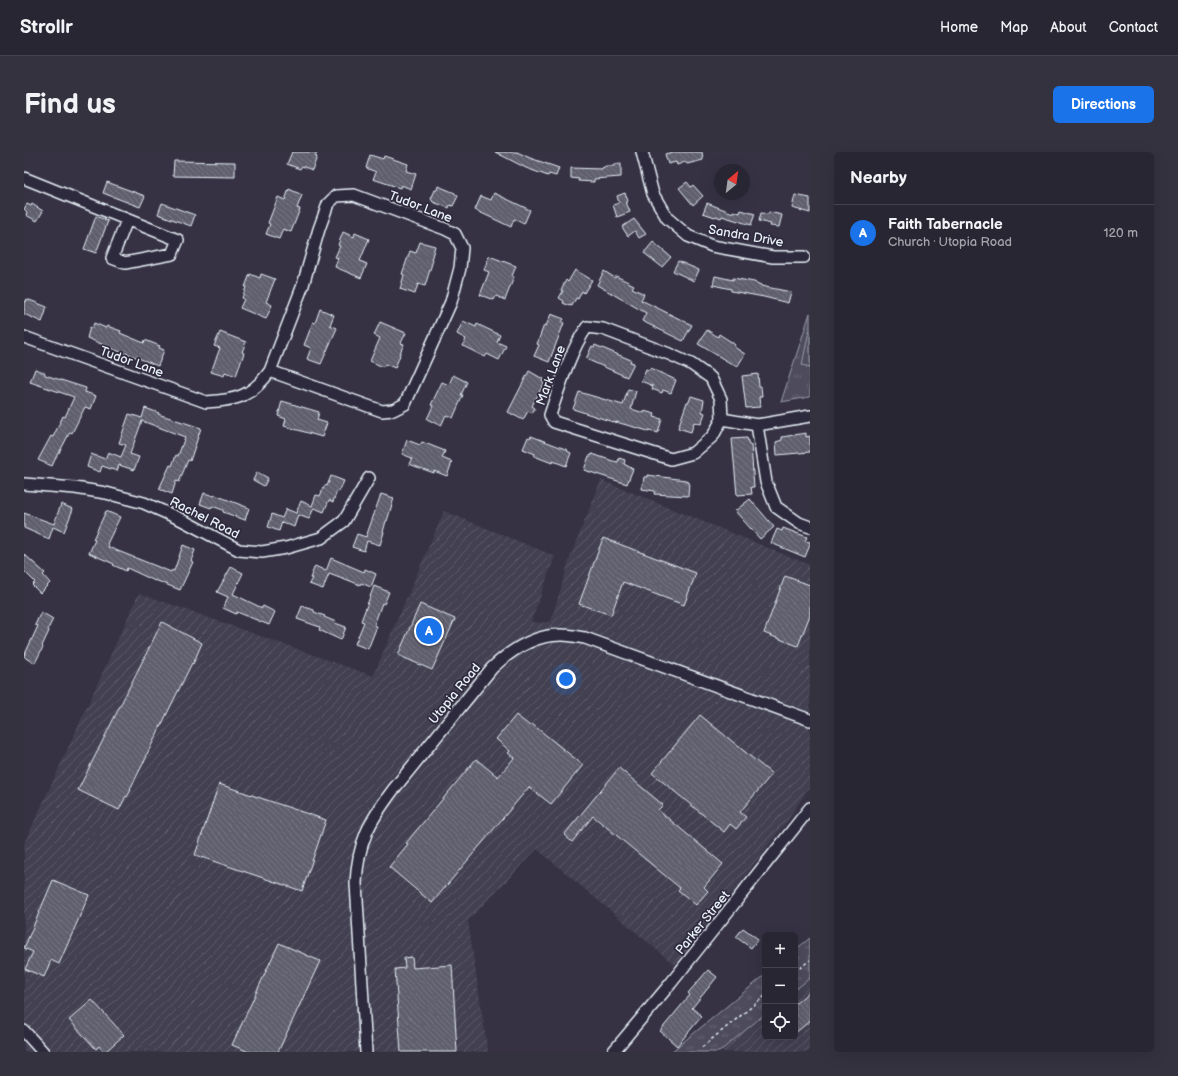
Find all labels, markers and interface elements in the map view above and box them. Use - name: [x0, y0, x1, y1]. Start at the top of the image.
- text: Strollr: [20, 16, 73, 39]
- text: Home: [940, 19, 978, 36]
- text: Map: [1000, 19, 1028, 36]
- text: About: [1050, 19, 1087, 36]
- text: Contact: [1109, 19, 1158, 36]
- button: Directions: [1053, 86, 1154, 123]
- text: Find us: [24, 88, 116, 121]
- north arrow: [714, 164, 750, 200]
- text: Nearby: [850, 168, 907, 188]
- street label: Tudor Lane: [387, 188, 455, 226]
- text: Faith Tabernacle: [888, 215, 1003, 234]
- street label: Sandra Drive: [707, 222, 785, 251]
- text: A: [859, 225, 867, 241]
- text: 120 m: [1103, 225, 1138, 241]
- text: Church · Utopia Road: [888, 234, 1012, 250]
- street label: Tudor Lane: [98, 343, 166, 381]
- street label: Mark Lane: [533, 343, 569, 408]
- street label: Rachel Road: [167, 493, 242, 542]
- pin: A: [416, 616, 442, 646]
- street label: Utopia Road: [425, 660, 484, 727]
- your location: [556, 669, 576, 689]
- street label: Parker Street: [672, 888, 733, 958]
- map controls: [762, 932, 798, 1040]
- button: +: [762, 932, 798, 968]
- button: −: [762, 968, 798, 1004]
- button: locate: [762, 1004, 798, 1040]

